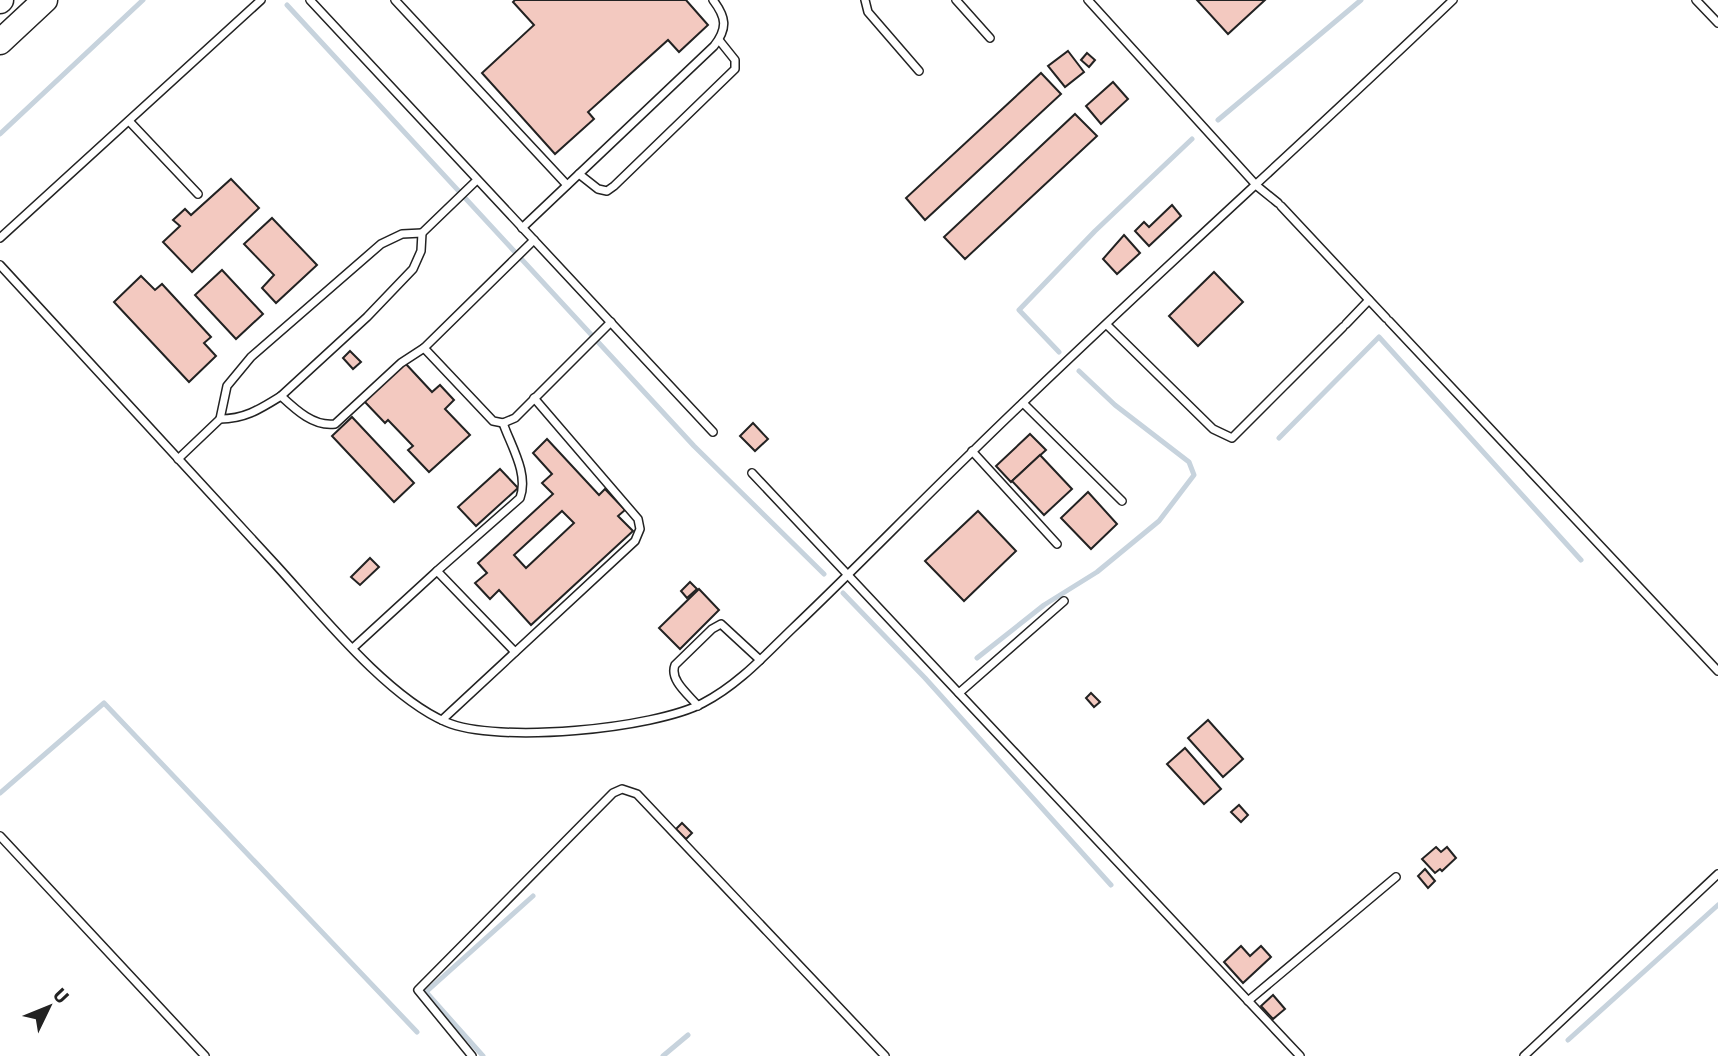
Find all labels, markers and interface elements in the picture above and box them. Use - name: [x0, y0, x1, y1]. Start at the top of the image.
- north arrow: [14, 972, 84, 1042]
- text: U: [48, 983, 74, 1008]

